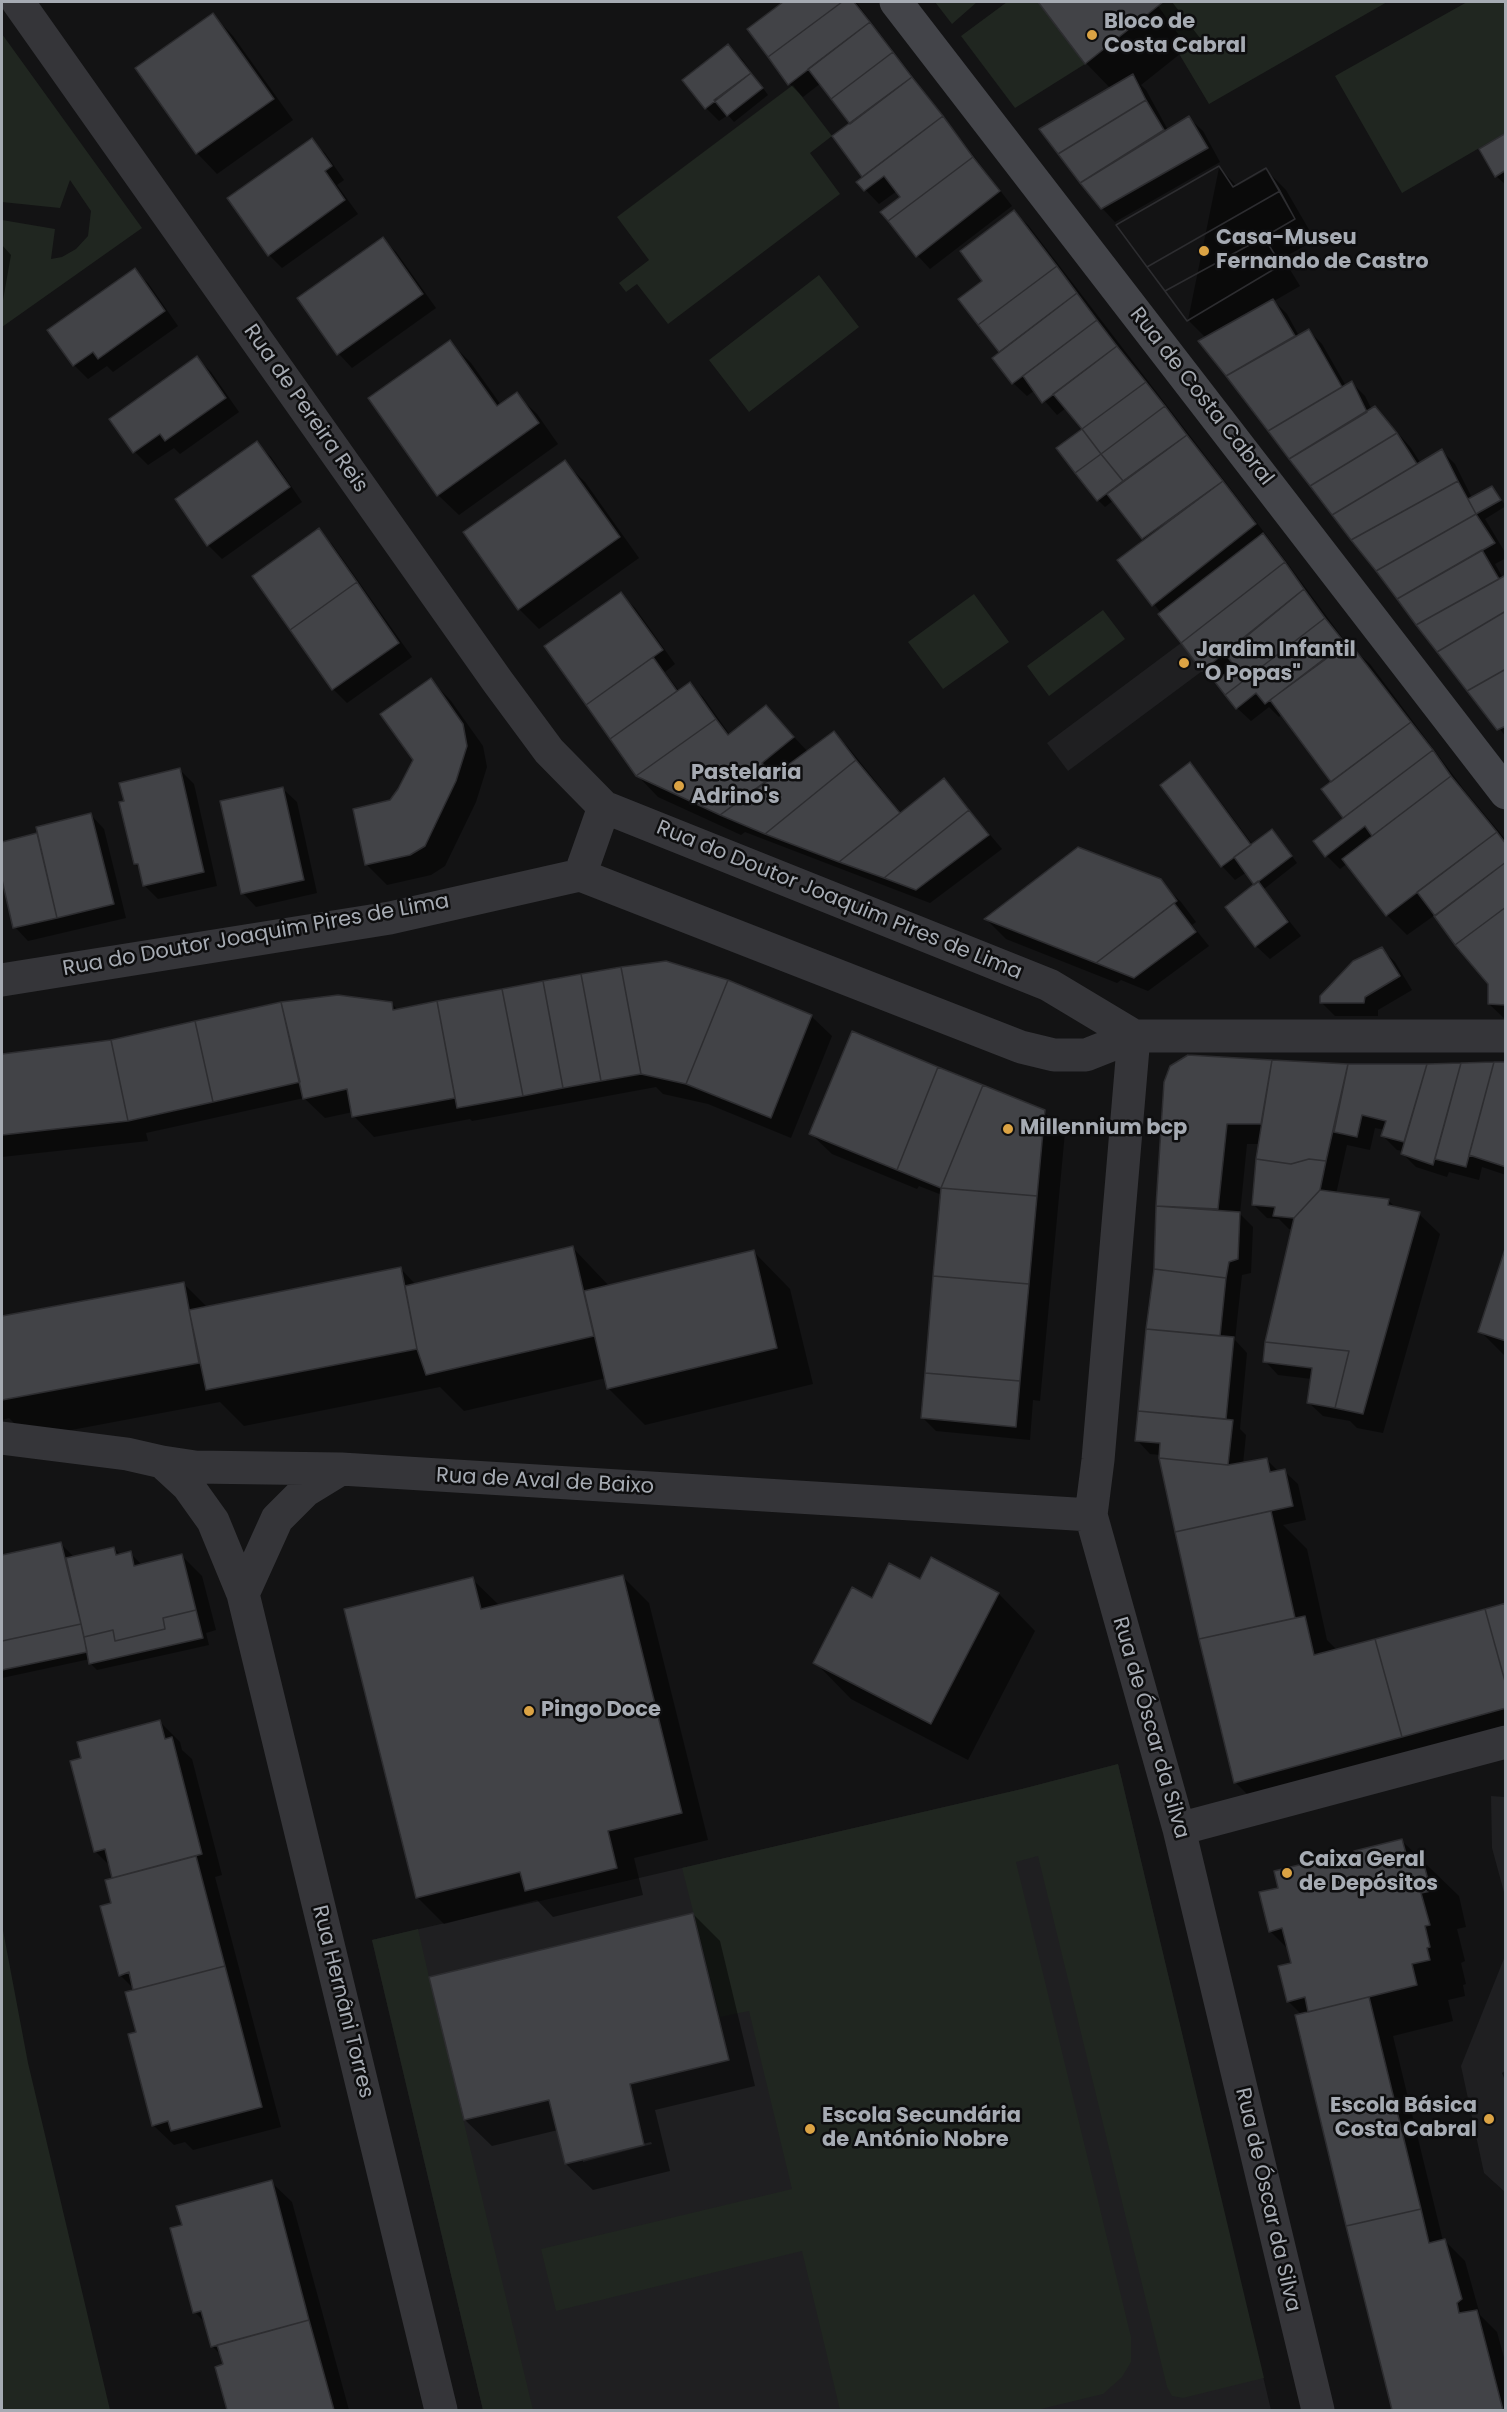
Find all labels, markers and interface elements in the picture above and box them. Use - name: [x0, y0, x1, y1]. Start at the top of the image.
- place label: Bloco de Costa Cabral: [1104, 10, 1246, 60]
- marker: Bloco de Costa Cabral: [1085, 28, 1099, 42]
- place label: Casa-Museu Fernando de Castro: [1216, 226, 1429, 276]
- marker: Casa-Museu Fernando de Castro: [1197, 244, 1211, 258]
- street label: Rua de Costa Cabral: [1124, 303, 1278, 491]
- street label: Rua de Pereira Reis: [237, 320, 373, 498]
- place label: Jardim Infantil "O Popas": [1196, 638, 1356, 688]
- marker: Jardim Infantil "O Popas": [1177, 656, 1191, 670]
- place label: Pastelaria Adrino's: [691, 761, 801, 811]
- marker: Pastelaria Adrino's: [672, 779, 686, 793]
- street label: Rua do Doutor Joaquim Pires de Lima: [653, 816, 1025, 986]
- street label: Rua do Doutor Joaquim Pires de Lima: [61, 890, 451, 982]
- place label: Millennium bcp: [1020, 1116, 1187, 1142]
- marker: Millennium bcp: [1001, 1122, 1015, 1136]
- street label: Rua de Aval de Baixo: [435, 1464, 655, 1500]
- street label: Rua de Óscar da Silva: [1106, 1614, 1194, 1842]
- place label: Pingo Doce: [541, 1698, 661, 1724]
- marker: Pingo Doce: [522, 1704, 536, 1718]
- place label: Caixa Geral de Depósitos: [1299, 1848, 1438, 1898]
- marker: Caixa Geral de Depósitos: [1280, 1866, 1294, 1880]
- street label: Rua Hernâni Torres: [306, 1903, 378, 2101]
- street label: Rua de Óscar da Silva: [1229, 2085, 1305, 2315]
- place label: Escola Básica Costa Cabral: [1330, 2094, 1477, 2144]
- place label: Escola Secundária de António Nobre: [822, 2104, 1021, 2154]
- marker: Escola Básica Costa Cabral: [1482, 2112, 1496, 2126]
- marker: Escola Secundária de António Nobre: [803, 2122, 817, 2136]

